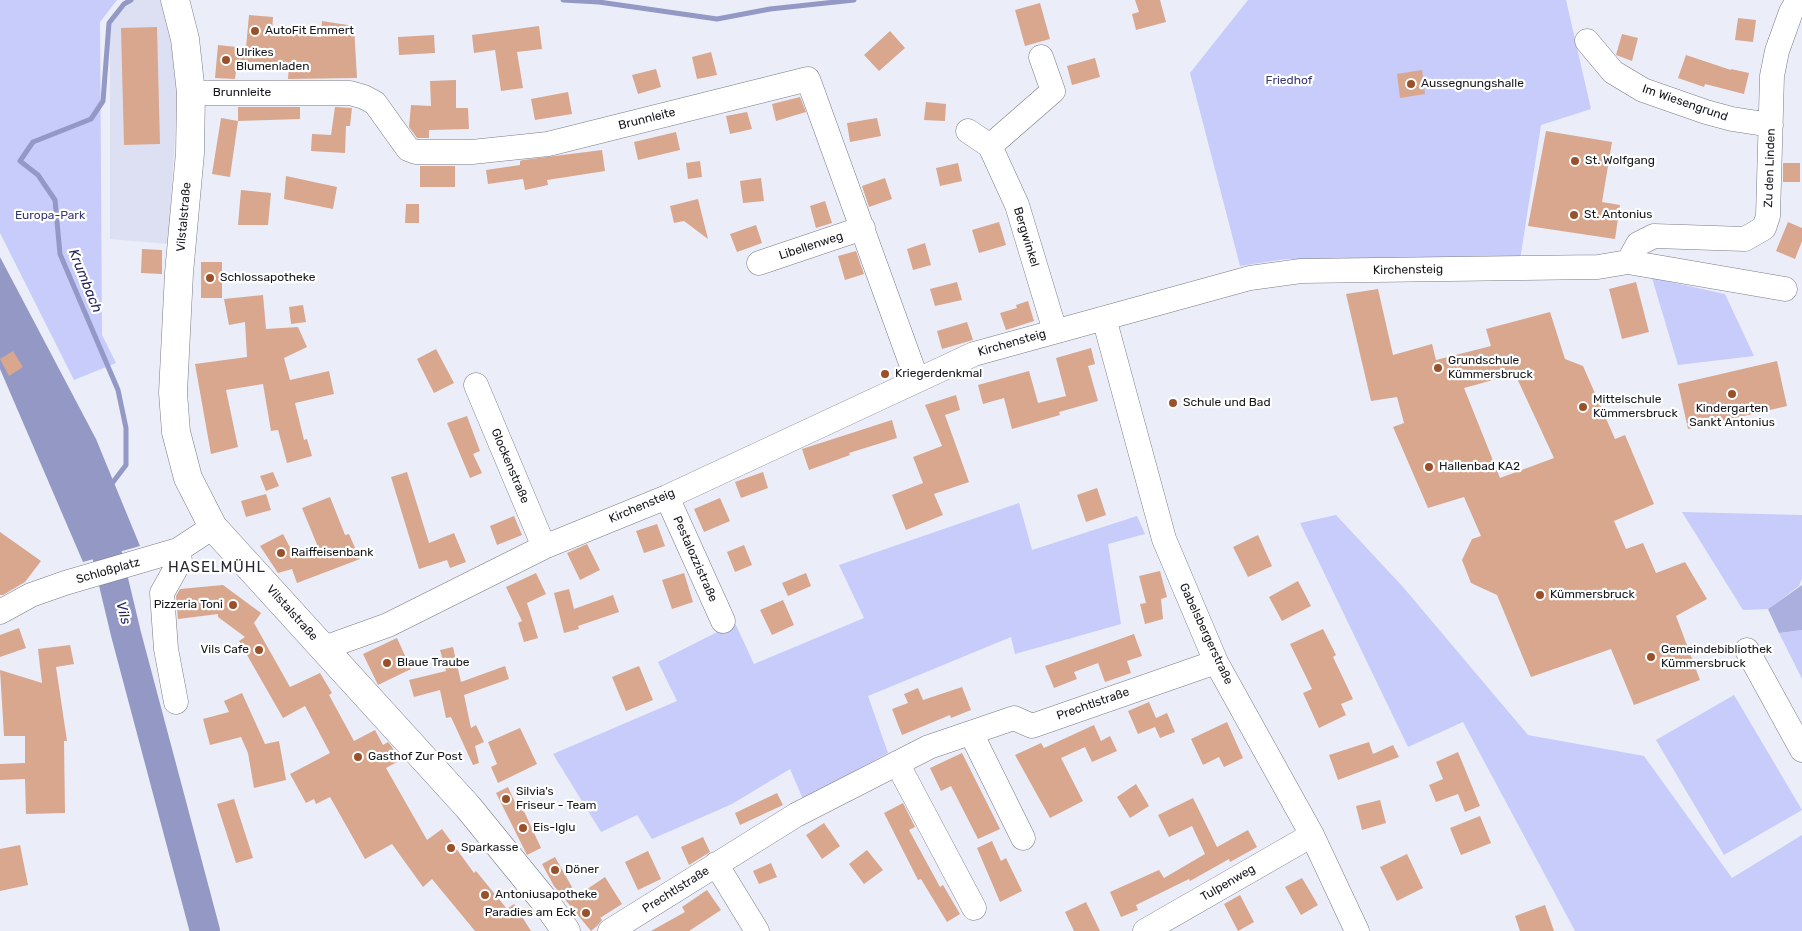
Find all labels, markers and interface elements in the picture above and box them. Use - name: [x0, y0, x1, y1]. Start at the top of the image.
- place label: AutoFit Emmert: [265, 24, 354, 38]
- marker: AutoFit Emmert: [249, 25, 261, 37]
- place label: Ulrikes Blumenladen: [236, 46, 309, 74]
- marker: Ulrikes Blumenladen: [220, 54, 232, 66]
- park label: Friedhof: [1266, 74, 1312, 88]
- place label: Aussegnungshalle: [1421, 77, 1524, 91]
- marker: Aussegnungshalle: [1405, 78, 1417, 90]
- street label: Im Wiesengrund: [1640, 82, 1730, 124]
- street label: Brunnleite: [213, 86, 271, 100]
- street label: Brunnleite: [617, 105, 677, 133]
- street label: Zu den Linden: [1761, 128, 1779, 208]
- place label: St. Wolfgang: [1585, 154, 1655, 168]
- marker: St. Wolfgang: [1569, 155, 1581, 167]
- street label: Vilstalstraße: [174, 182, 194, 252]
- street label: Bergwinkel: [1010, 205, 1042, 269]
- place label: St. Antonius: [1584, 208, 1652, 222]
- park label: Europa-Park: [15, 209, 85, 223]
- marker: St. Antonius: [1568, 209, 1580, 221]
- street label: Libellenweg: [777, 229, 845, 263]
- water label: Krumbach: [65, 247, 105, 315]
- street label: Kirchensteig: [1373, 262, 1443, 278]
- place label: Schlossapotheke: [220, 271, 315, 285]
- marker: Schlossapotheke: [204, 272, 216, 284]
- street label: Kirchensteig: [976, 326, 1048, 360]
- place label: Grundschule Kümmersbruck: [1448, 354, 1533, 382]
- marker: Grundschule Kümmersbruck: [1432, 362, 1444, 374]
- place label: Kriegerdenkmal: [895, 367, 982, 381]
- marker: Kriegerdenkmal: [879, 368, 891, 380]
- marker: Kindergarten Sankt Antonius: [1726, 388, 1738, 400]
- place label: Mittelschule Kümmersbruck: [1593, 393, 1678, 421]
- place label: Schule und Bad: [1183, 396, 1271, 410]
- marker: Schule und Bad: [1167, 397, 1179, 409]
- marker: Mittelschule Kümmersbruck: [1577, 401, 1589, 413]
- place label: Kindergarten Sankt Antonius: [1689, 402, 1775, 430]
- street label: Glockenstraße: [488, 426, 532, 506]
- place label: Hallenbad KA2: [1439, 460, 1520, 474]
- marker: Hallenbad KA2: [1423, 461, 1435, 473]
- street label: Kirchensteig: [607, 486, 677, 526]
- street label: Pestalozzistraße: [670, 514, 720, 604]
- place label: Raiffeisenbank: [291, 546, 374, 560]
- marker: Raiffeisenbank: [275, 547, 287, 559]
- street label: Schloßplatz: [74, 555, 142, 587]
- district label: HASELMÜHL: [167, 559, 267, 577]
- street label: Gabelsbergerstraße: [1176, 581, 1236, 687]
- street label: Vilstalstraße: [263, 582, 321, 644]
- place label: Kümmersbruck: [1550, 588, 1635, 602]
- marker: Kümmersbruck: [1534, 589, 1546, 601]
- place label: Pizzeria Toni: [154, 598, 223, 612]
- marker: Pizzeria Toni: [227, 599, 239, 611]
- water label: Vils: [112, 600, 134, 626]
- place label: Vils Cafe: [201, 643, 249, 657]
- place label: Gemeindebibliothek Kümmersbruck: [1661, 643, 1772, 671]
- marker: Vils Cafe: [253, 644, 265, 656]
- marker: Gemeindebibliothek Kümmersbruck: [1645, 651, 1657, 663]
- place label: Blaue Traube: [397, 656, 470, 670]
- marker: Blaue Traube: [381, 657, 393, 669]
- street label: Prechtlstraße: [1055, 685, 1131, 723]
- place label: Gasthof Zur Post: [368, 750, 462, 764]
- marker: Gasthof Zur Post: [352, 751, 364, 763]
- place label: Silvia's Friseur - Team: [516, 785, 596, 813]
- marker: Silvia's Friseur - Team: [500, 793, 512, 805]
- place label: Eis-Iglu: [533, 821, 575, 835]
- marker: Eis-Iglu: [517, 822, 529, 834]
- place label: Sparkasse: [461, 841, 518, 855]
- marker: Sparkasse: [445, 842, 457, 854]
- street label: Tulpenweg: [1198, 862, 1258, 904]
- place label: Döner: [565, 863, 599, 877]
- marker: Döner: [549, 864, 561, 876]
- street label: Prechtlstraße: [640, 864, 712, 916]
- place label: Antoniusapotheke: [495, 888, 597, 902]
- marker: Antoniusapotheke: [479, 889, 491, 901]
- place label: Paradies am Eck: [485, 906, 576, 920]
- marker: Paradies am Eck: [580, 907, 592, 919]

